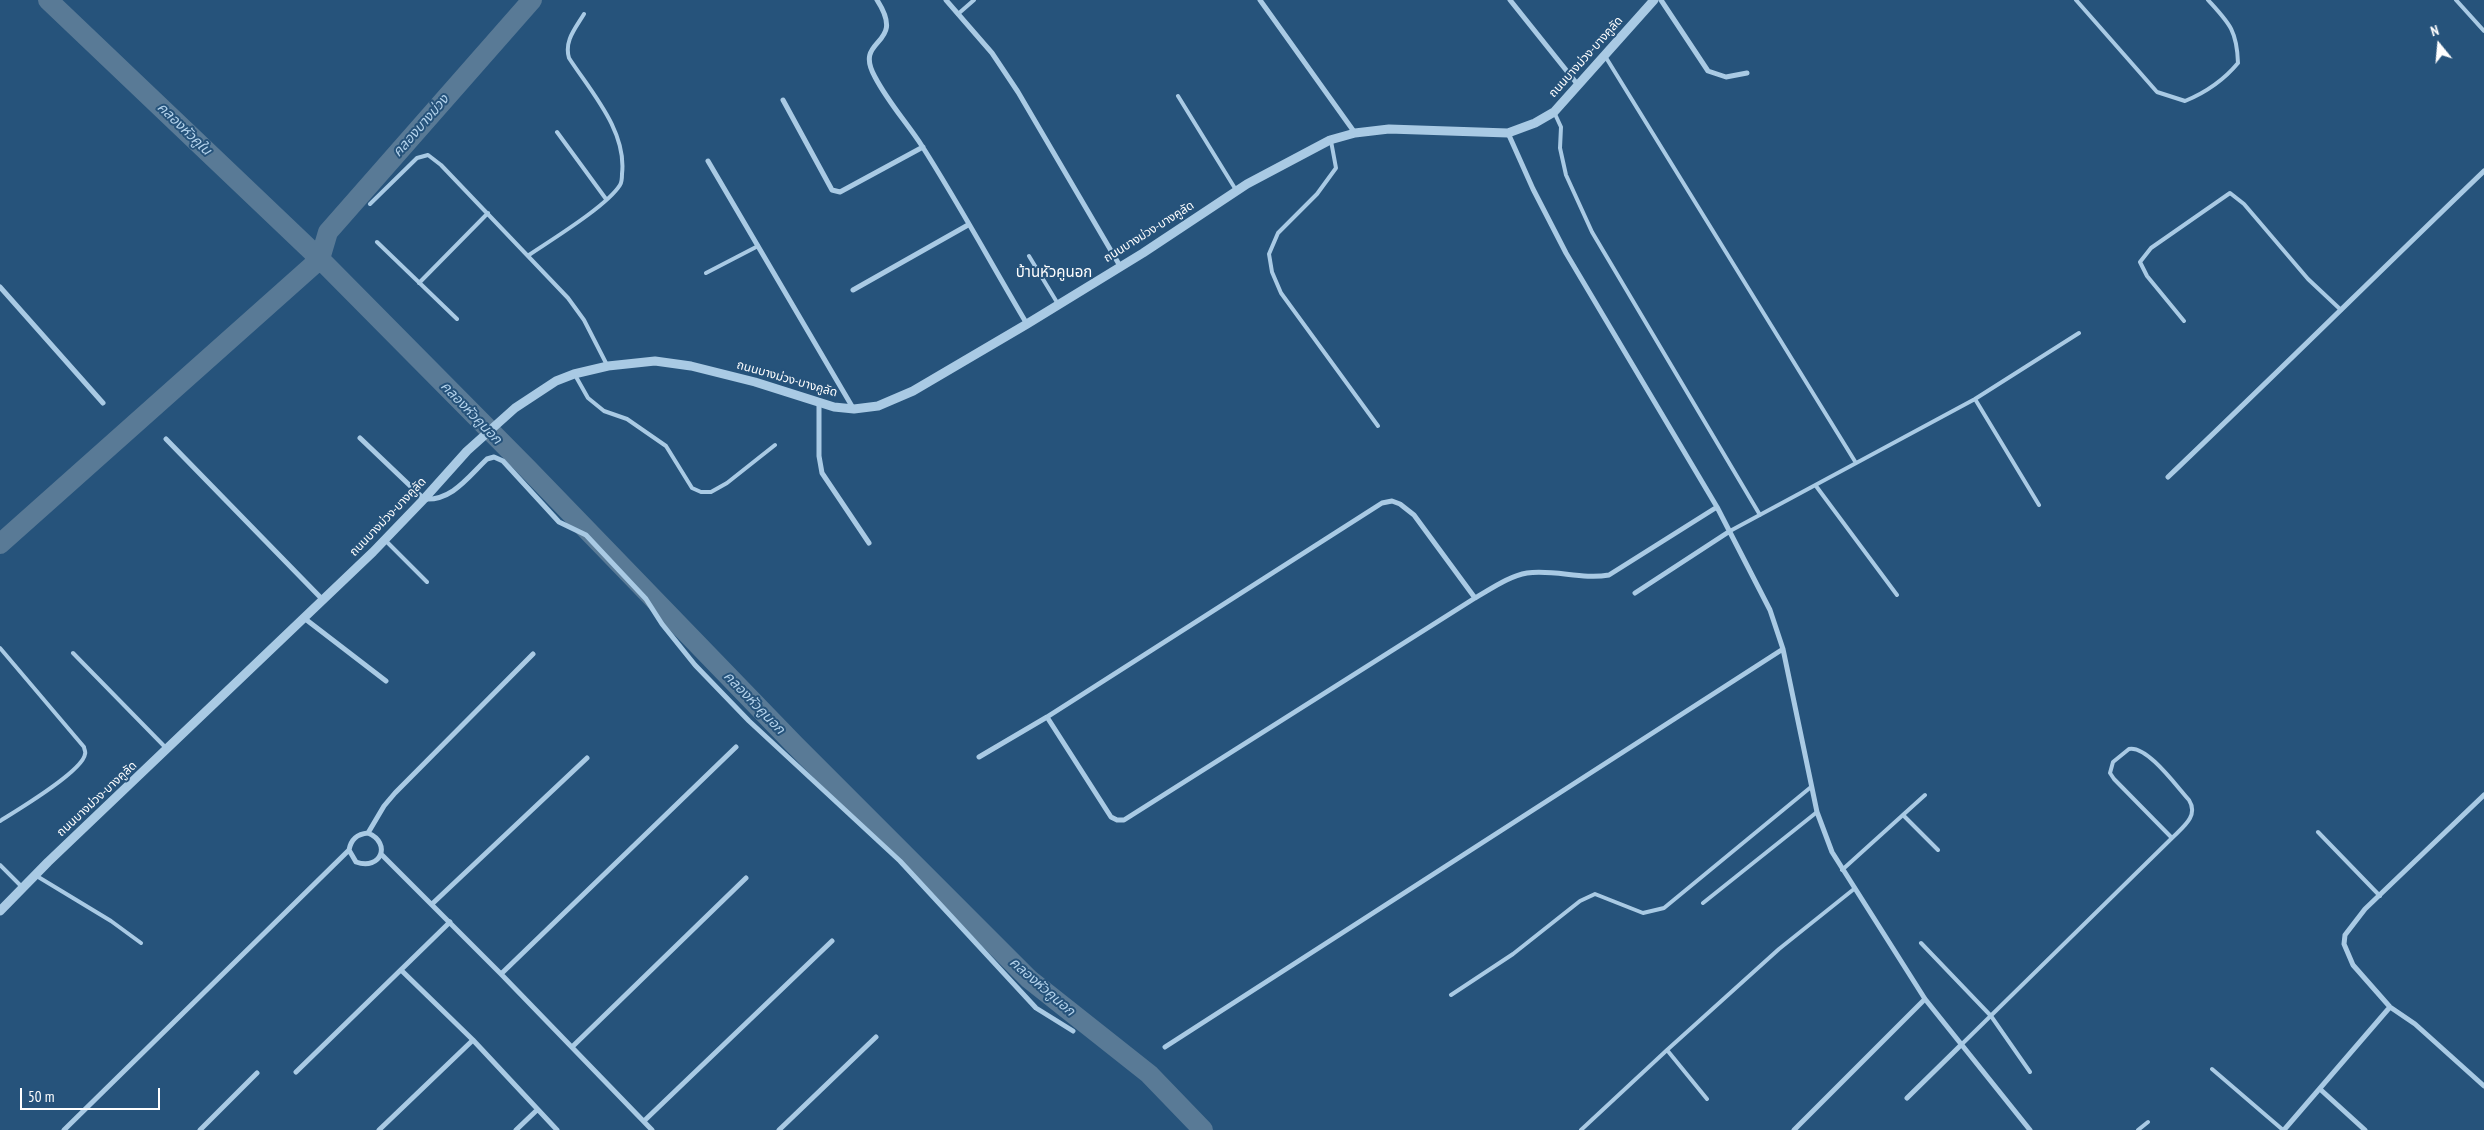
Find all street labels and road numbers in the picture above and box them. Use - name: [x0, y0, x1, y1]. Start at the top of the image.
- street label: ถนนบางม่วง-บางคูลัด: [1546, 14, 1626, 100]
- street label: ถนนบางม่วง-บางคูลัด: [1101, 198, 1197, 266]
- street label: ถนนบางม่วง-บางคูลัด: [735, 358, 839, 400]
- street label: ถนนบางม่วง-บางคูลัด: [347, 475, 429, 559]
- street label: ถนนบางม่วง-บางคูลัด: [54, 758, 140, 840]

